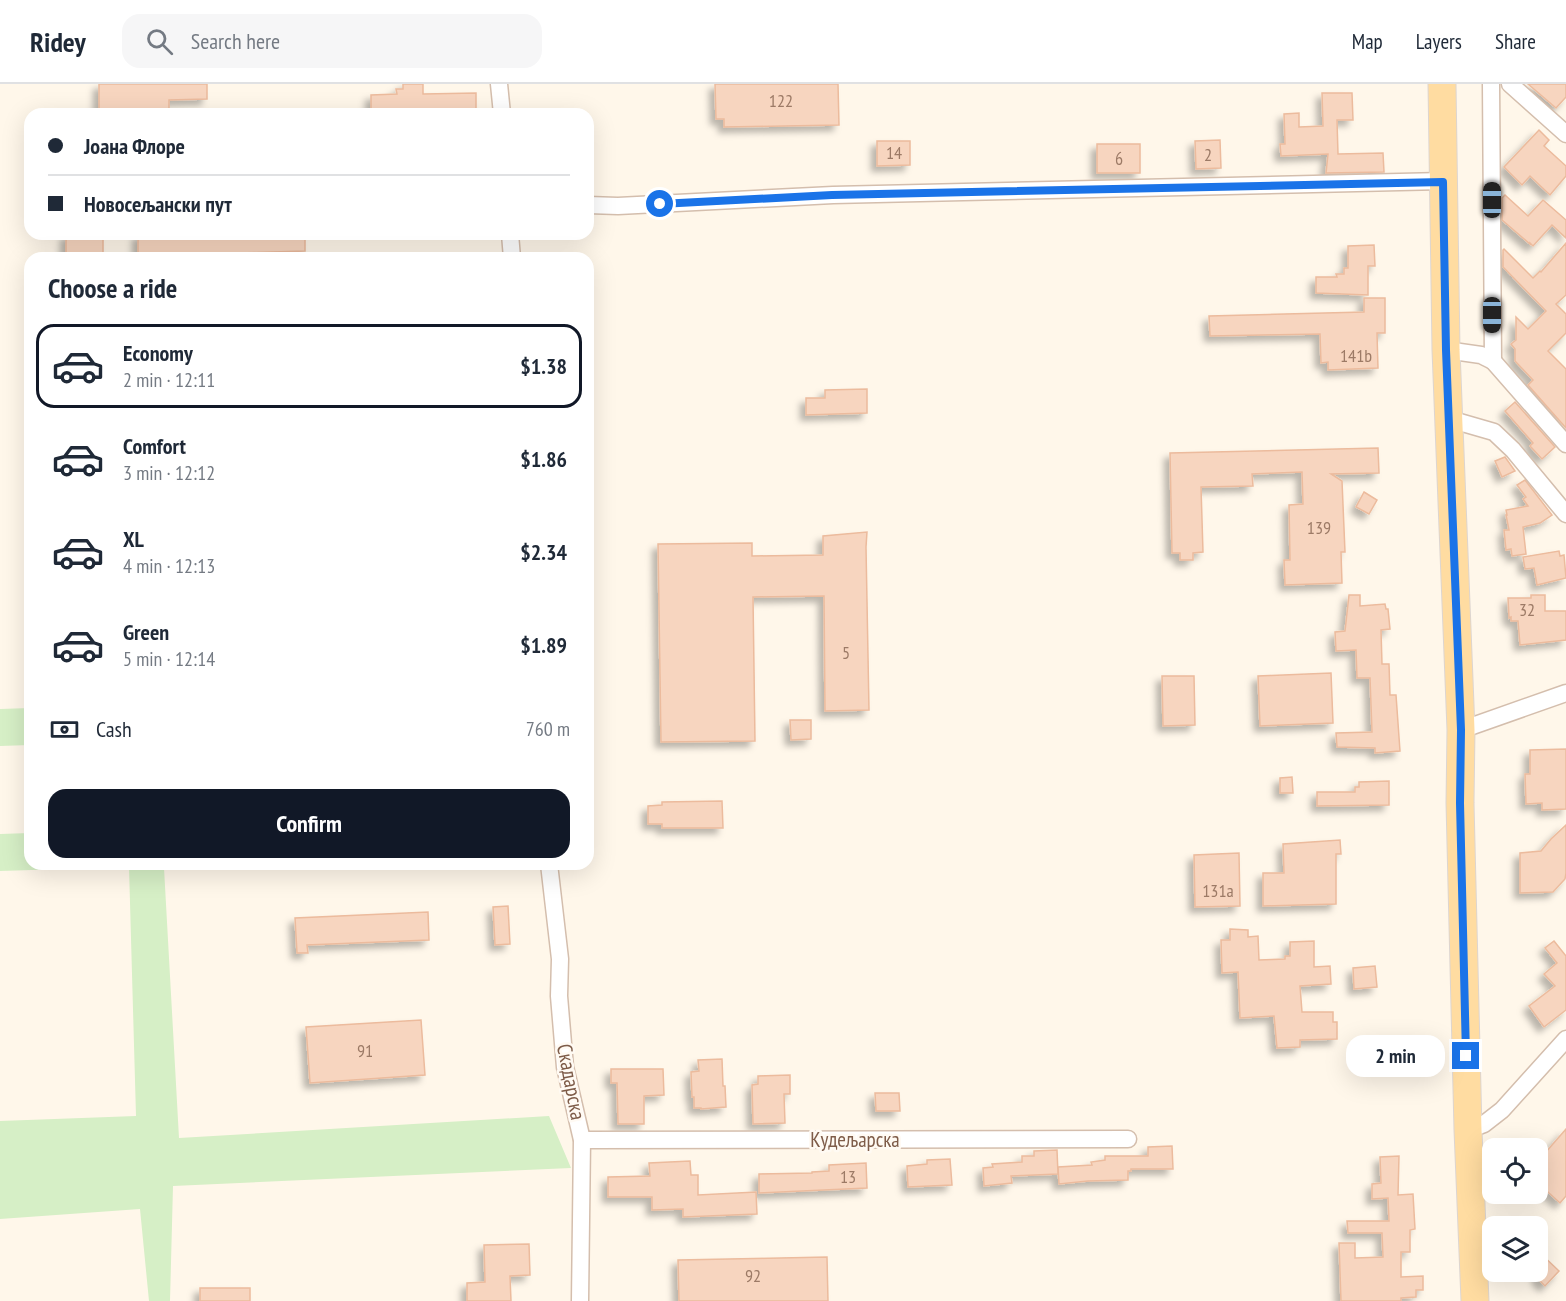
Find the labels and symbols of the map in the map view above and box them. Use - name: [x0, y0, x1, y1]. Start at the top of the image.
- house number: 122: [769, 89, 793, 112]
- house number: 14: [886, 141, 902, 164]
- house number: 2: [1204, 143, 1212, 166]
- house number: 6: [1115, 147, 1123, 170]
- car: [1483, 182, 1501, 218]
- route start: [646, 190, 673, 217]
- car: [1483, 297, 1501, 333]
- house number: 141b: [1340, 344, 1372, 367]
- house number: 139: [1307, 516, 1331, 539]
- house number: 32: [1519, 598, 1535, 621]
- house number: 5: [842, 641, 850, 664]
- house number: 131a: [1202, 879, 1234, 902]
- callout: 2 min: [1346, 1035, 1445, 1077]
- house number: 91: [357, 1039, 373, 1062]
- street label: Скадарска: [551, 1042, 592, 1122]
- route end: [1452, 1042, 1479, 1069]
- street label: Кудељарска: [810, 1126, 900, 1153]
- house number: 13: [840, 1165, 856, 1188]
- house number: 92: [745, 1264, 761, 1287]

